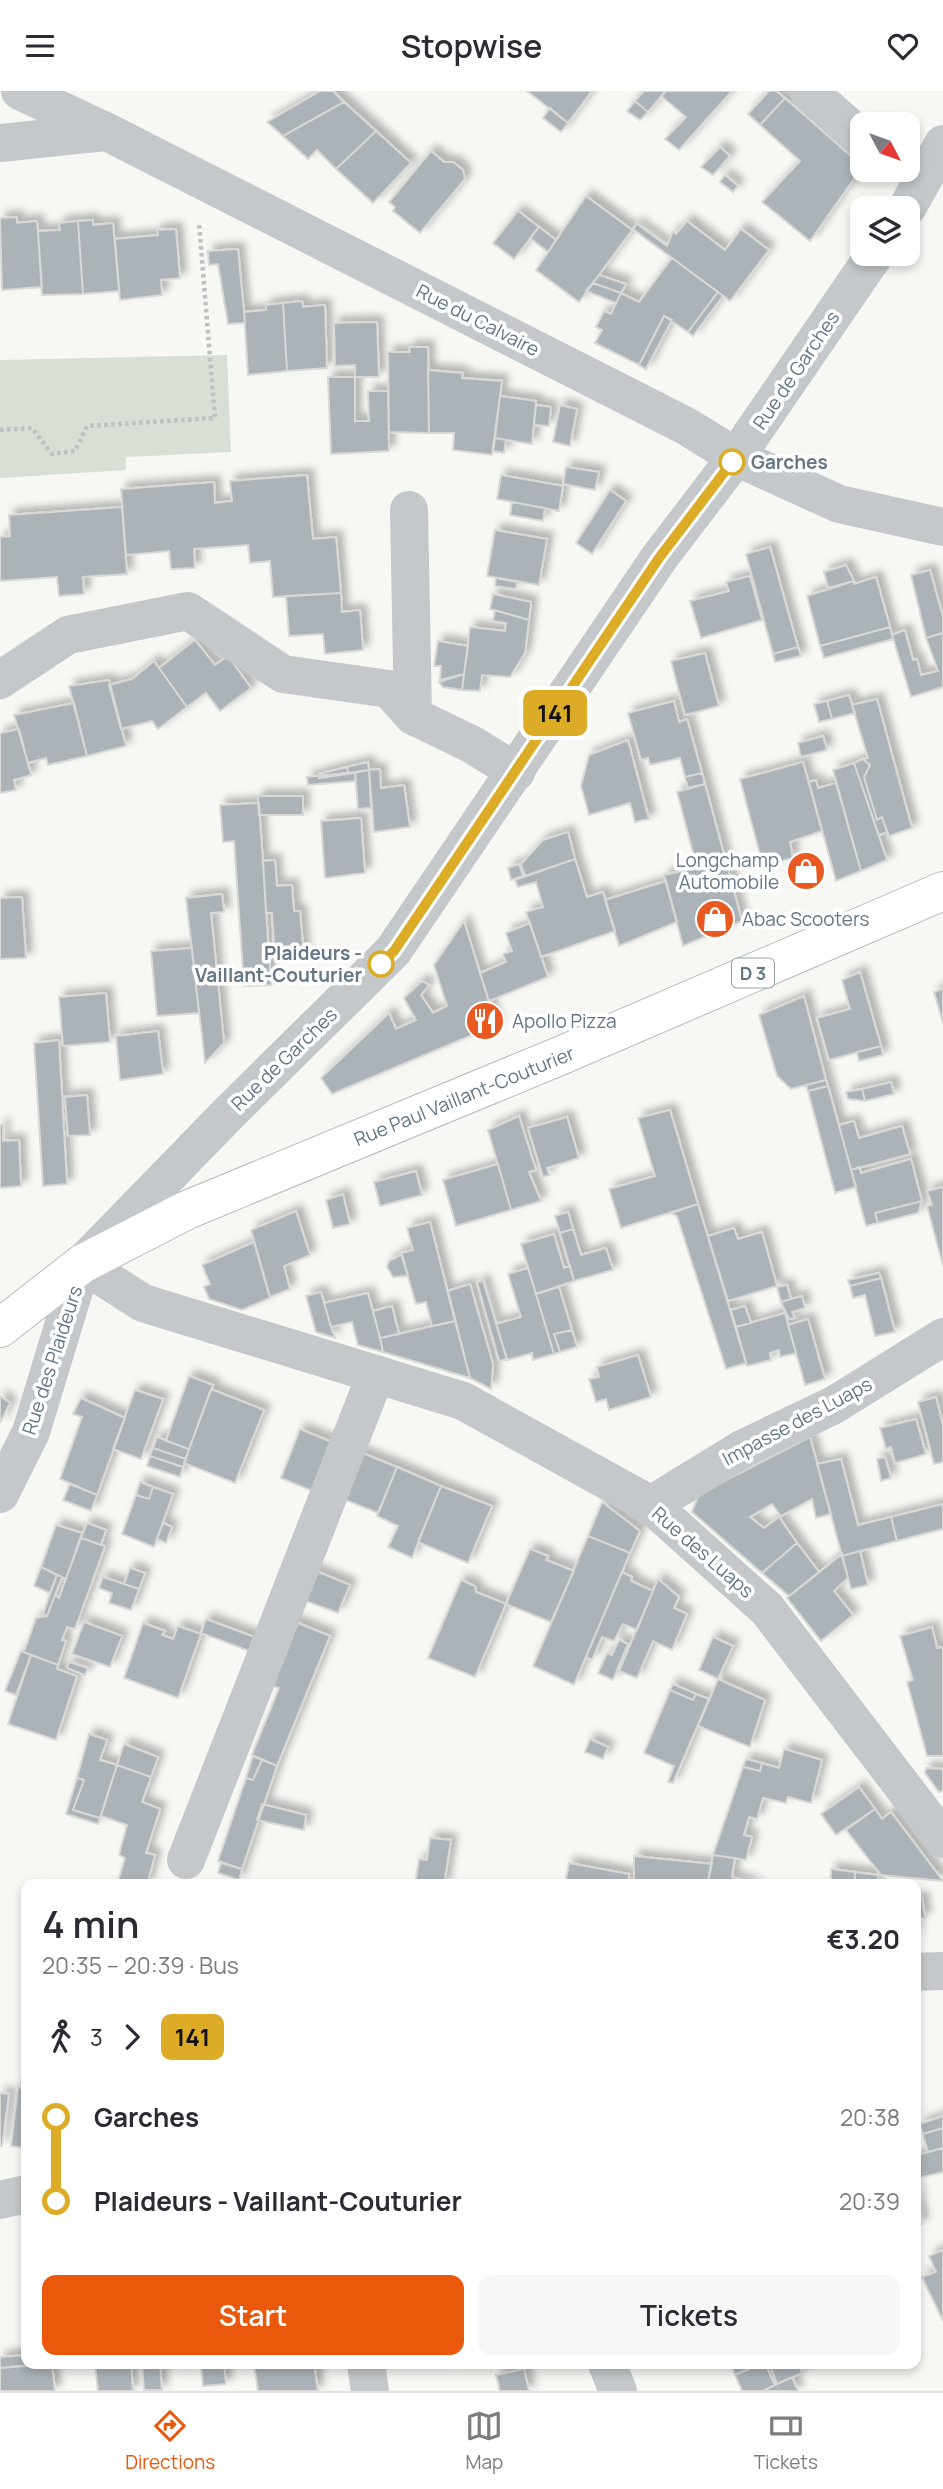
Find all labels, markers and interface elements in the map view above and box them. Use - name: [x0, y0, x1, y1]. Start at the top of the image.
- text: Stopwise: [401, 24, 542, 68]
- icon: menu: [21, 27, 59, 65]
- icon: heart: [884, 27, 922, 65]
- north arrow: [850, 112, 920, 182]
- map controls: [850, 112, 920, 266]
- button: layers: [850, 196, 920, 266]
- street label: Rue du Calvaire: [412, 278, 544, 362]
- street label: Rue de Garches: [747, 306, 845, 434]
- marker: Garches: [719, 449, 745, 475]
- place label: Garches: [751, 449, 828, 475]
- line badge: 141: [515, 690, 595, 736]
- text: 141: [537, 696, 573, 729]
- place label: Longchamp Automobile: [676, 847, 779, 895]
- shop icon: Longchamp Automobile: [785, 850, 827, 892]
- shop icon: Abac Scooters: [694, 898, 736, 940]
- place label: Abac Scooters: [742, 906, 869, 932]
- place label: Plaideurs - Vaillant-Couturier: [195, 940, 362, 988]
- marker: Plaideurs - Vaillant-Couturier: [368, 951, 394, 977]
- road number: D 3: [732, 959, 774, 988]
- restaurant icon: Apollo Pizza: [464, 1000, 506, 1042]
- street label: Rue de Garches: [225, 1002, 343, 1116]
- place label: Apollo Pizza: [512, 1008, 616, 1034]
- street label: Rue Paul Vaillant-Couturier: [350, 1040, 578, 1152]
- street label: Rue des Plaideurs: [16, 1282, 88, 1438]
- street label: Impasse des Luaps: [718, 1371, 876, 1471]
- street label: Rue des Luaps: [647, 1501, 759, 1603]
- text: 4 min: [42, 1897, 139, 1949]
- text: €3.20: [827, 1921, 900, 1957]
- text: 20:35 – 20:39 · Bus: [42, 1949, 239, 1981]
- icon: walk: [42, 2018, 80, 2056]
- icon: forward: [113, 2018, 151, 2056]
- text: 141: [175, 2020, 210, 2053]
- text: 3: [90, 2021, 103, 2053]
- text: Garches: [94, 2099, 199, 2135]
- text: 20:38: [840, 2101, 900, 2133]
- text: Plaideurs - Vaillant-Couturier: [94, 2183, 462, 2219]
- text: 20:39: [839, 2185, 900, 2217]
- button: Start: [42, 2275, 464, 2355]
- button: Tickets: [478, 2275, 900, 2355]
- tab: Directions: [125, 2407, 215, 2475]
- tab: Map: [465, 2407, 503, 2475]
- tab: Tickets: [754, 2407, 818, 2475]

